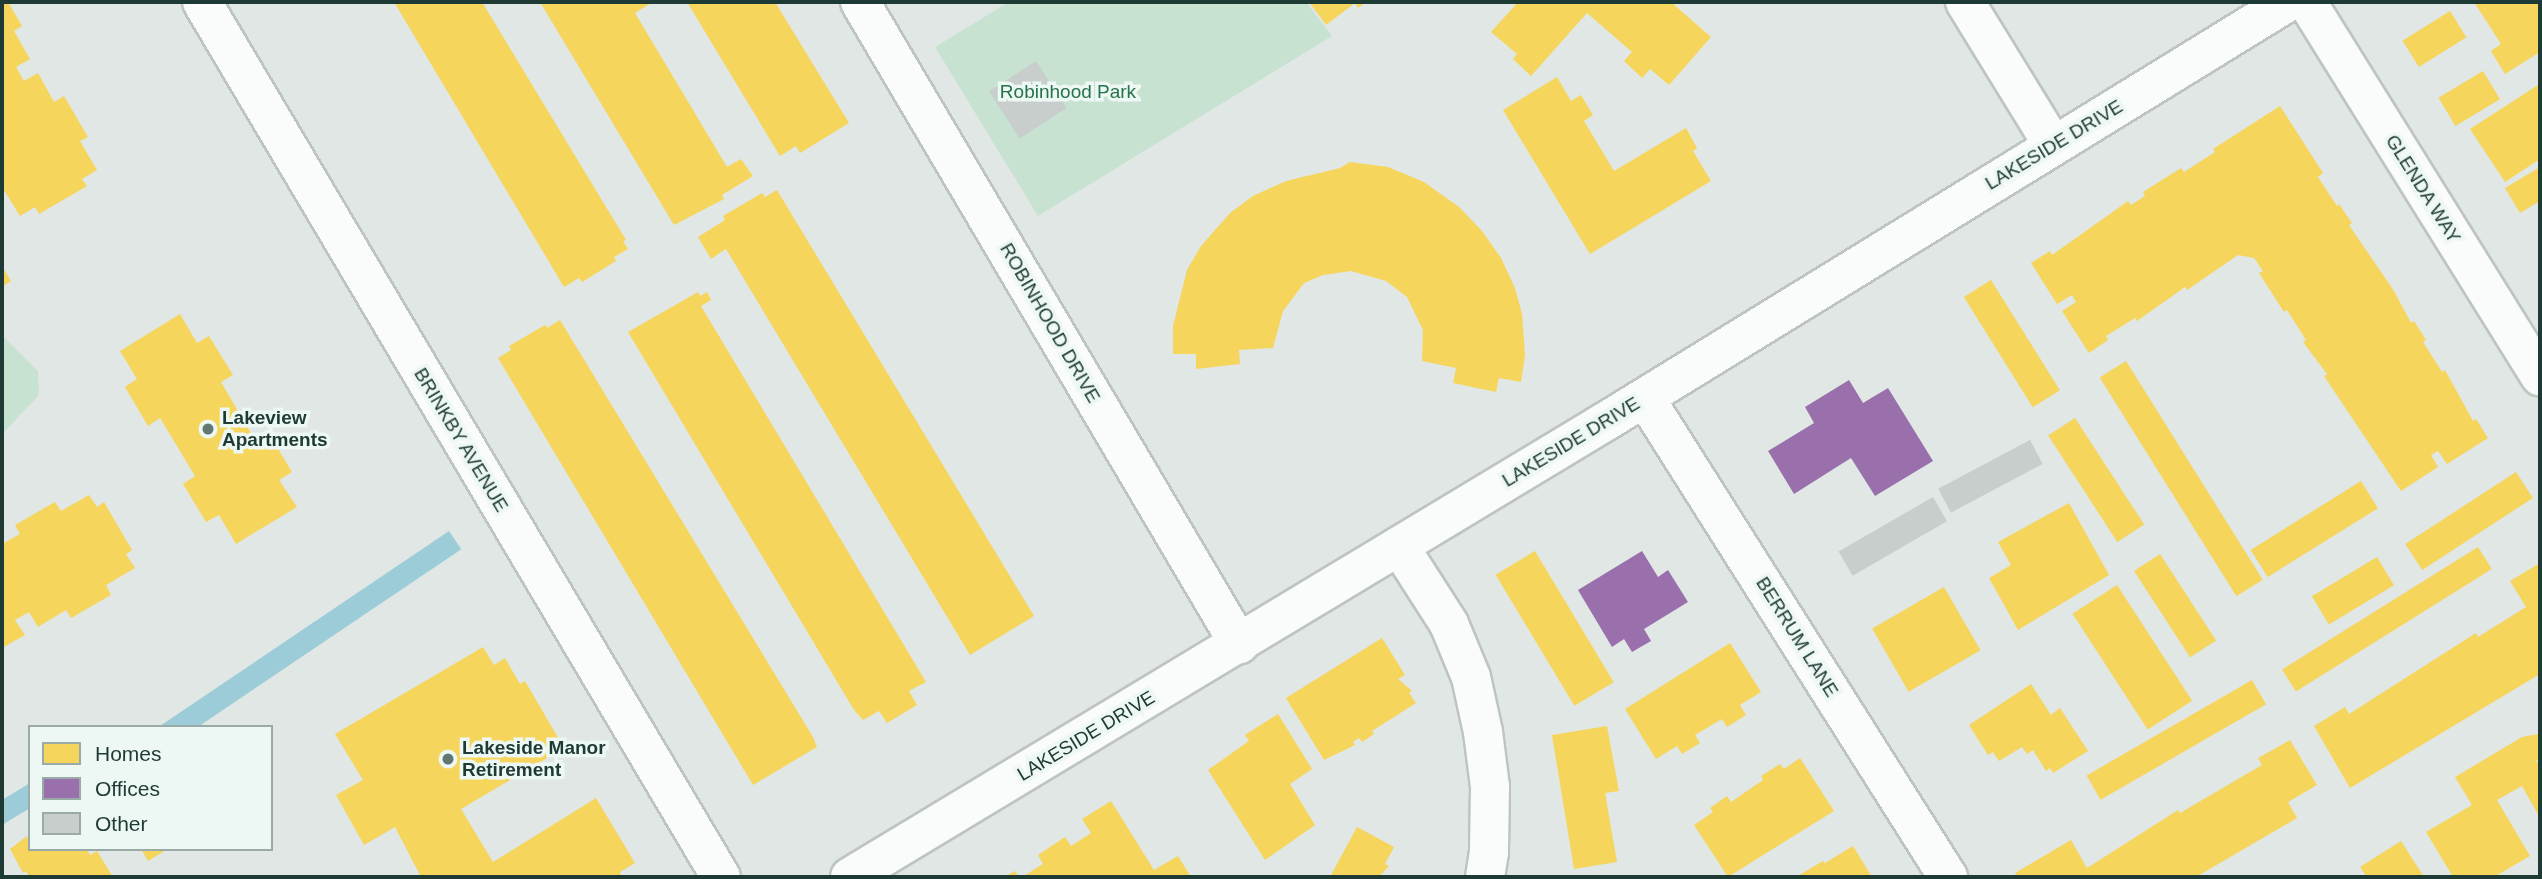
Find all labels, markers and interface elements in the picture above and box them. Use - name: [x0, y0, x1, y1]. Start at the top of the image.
- park label: Robinhood Park: [1000, 81, 1136, 103]
- street label: LAKESIDE DRIVE: [1981, 95, 2127, 195]
- street label: GLENDA WAY: [2380, 130, 2466, 248]
- street label: ROBINHOOD DRIVE: [995, 239, 1105, 407]
- street label: BRINKBY AVENUE: [409, 363, 513, 517]
- street label: LAKESIDE DRIVE: [1498, 392, 1644, 492]
- place label: Lakeview Apartments: [222, 407, 328, 451]
- marker: Lakeview Apartments: [200, 421, 216, 437]
- street label: BERRUM LANE: [1751, 573, 1843, 701]
- street label: LAKESIDE DRIVE: [1013, 686, 1159, 786]
- legend: [28, 725, 273, 851]
- place label: Lakeside Manor Retirement: [462, 737, 606, 781]
- text: Homes: [95, 742, 162, 765]
- marker: Lakeside Manor Retirement: [440, 751, 456, 767]
- text: Offices: [95, 777, 160, 800]
- text: Other: [95, 812, 148, 835]

